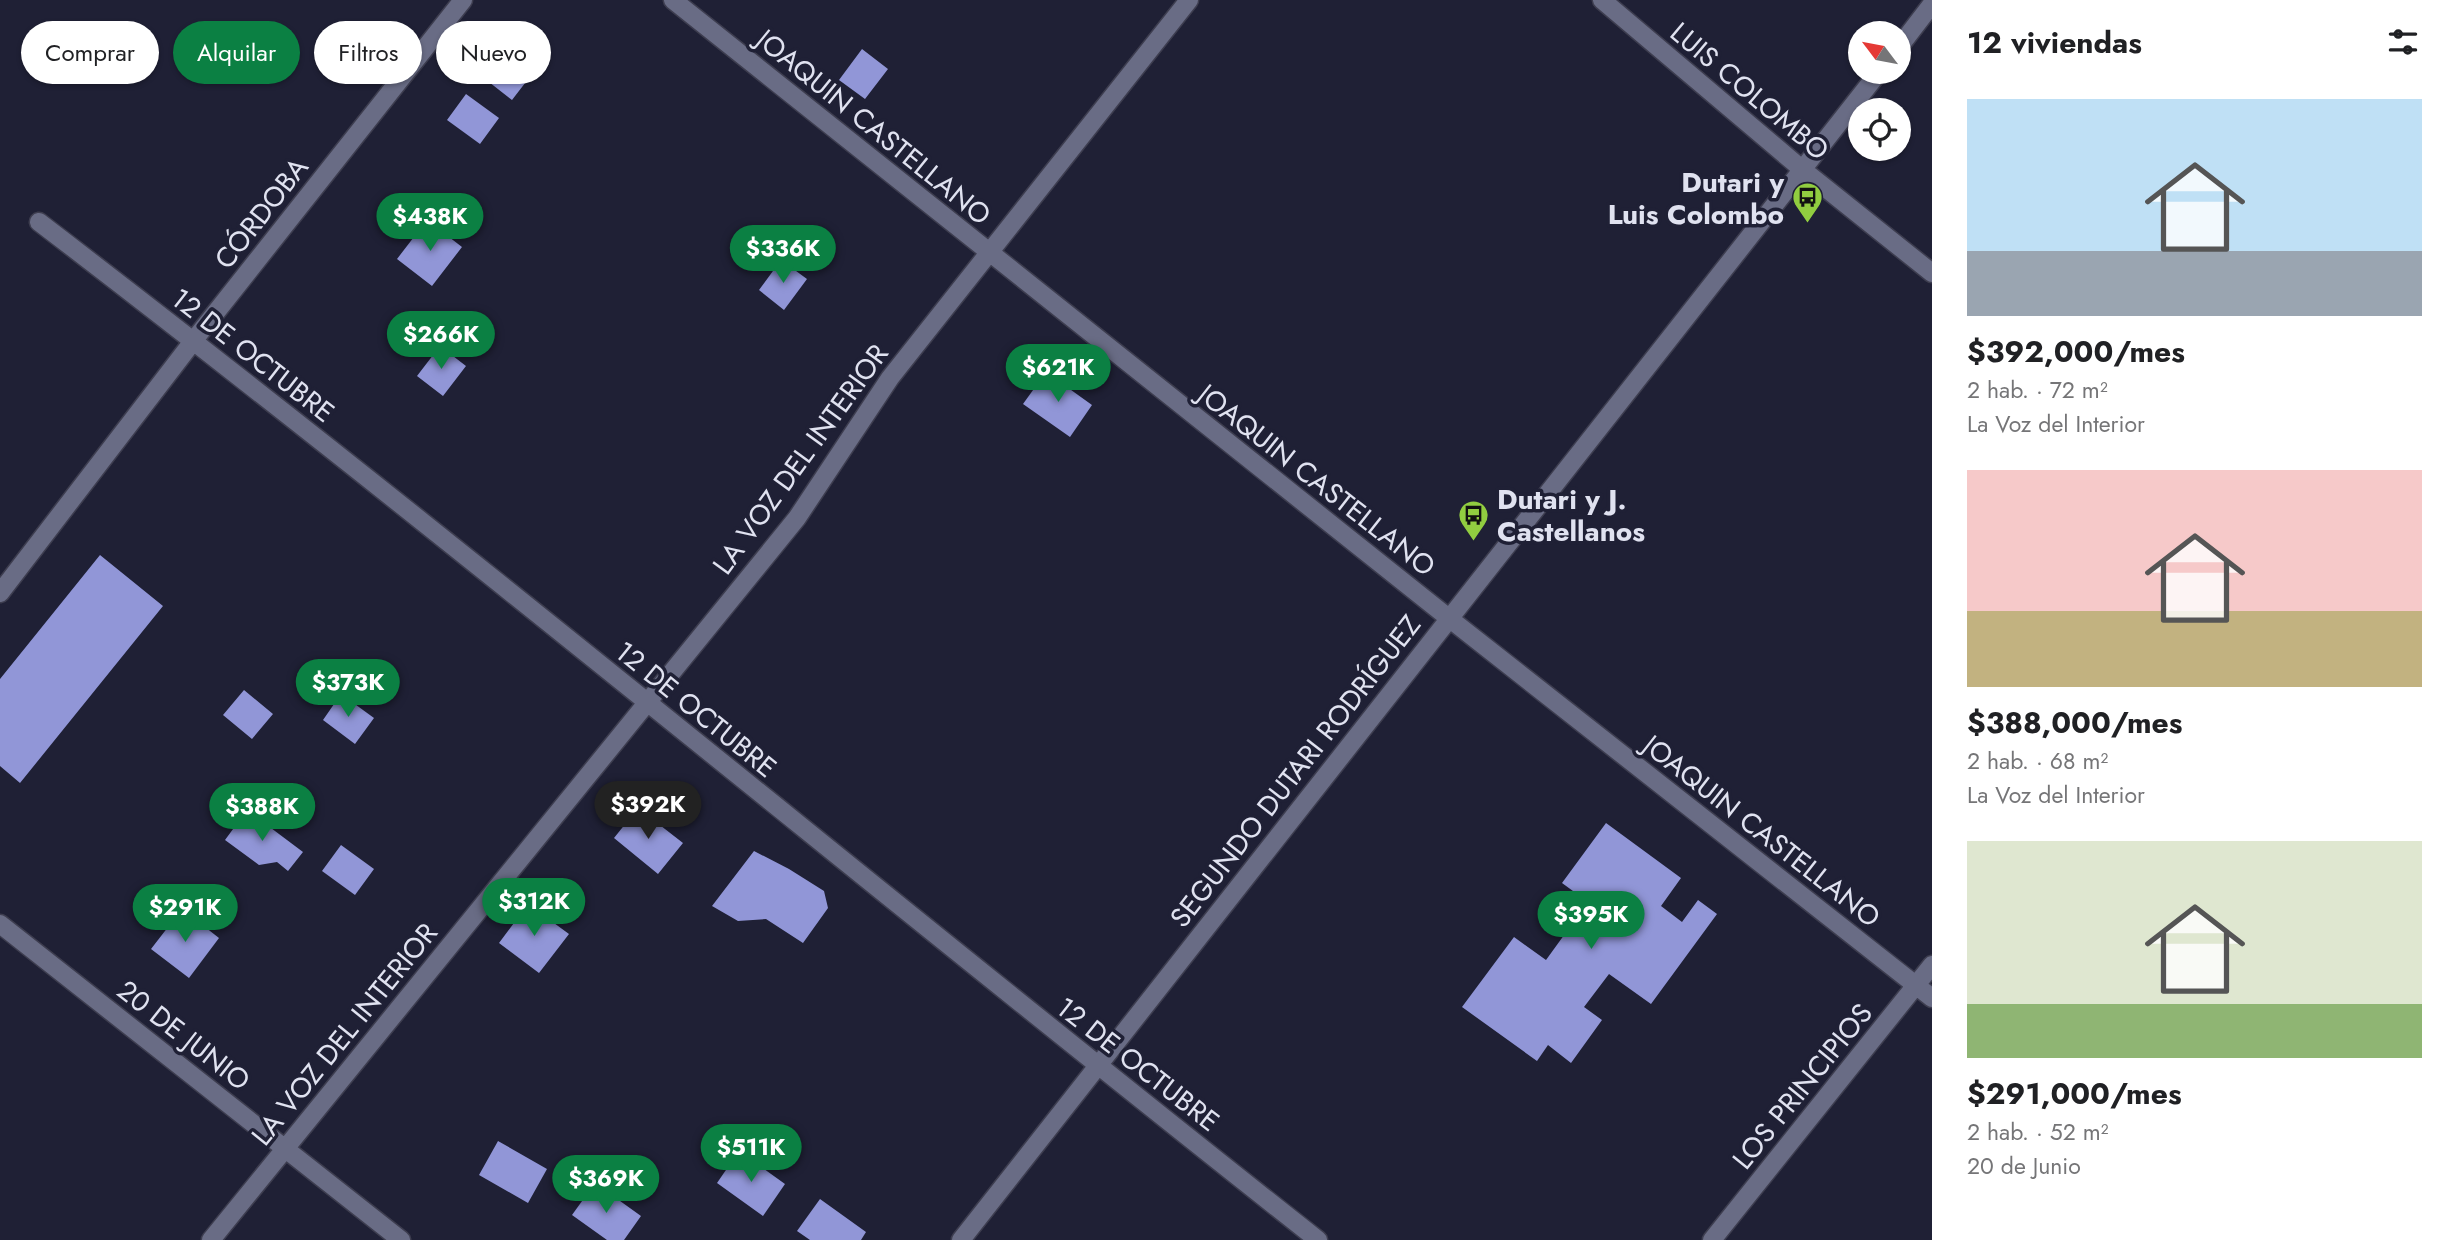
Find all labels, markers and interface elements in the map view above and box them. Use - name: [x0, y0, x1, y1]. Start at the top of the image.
- street label: LUIS COLOMBO: [1661, 13, 1838, 170]
- street label: JOAQUIN CASTELLANO: [744, 17, 1000, 235]
- chip: Comprar: [21, 21, 159, 84]
- chip: Alquilar: [173, 21, 300, 84]
- chip: Filtros: [314, 21, 422, 84]
- chip: Nuevo: [436, 21, 551, 84]
- north arrow: [1848, 21, 1911, 84]
- map controls: [1848, 21, 1911, 161]
- text: 12 viviendas: [1967, 21, 2142, 64]
- icon: filters: [2384, 23, 2422, 61]
- button: locate: [1848, 98, 1911, 161]
- icon: home: [2132, 144, 2258, 270]
- street label: CÓRDOBA: [205, 148, 318, 278]
- place label: Dutari y Luis Colombo: [1608, 162, 1784, 235]
- bus stop icon: Dutari y Luis Colombo: [1790, 181, 1824, 225]
- pin: $438K: [381, 194, 479, 253]
- text: $438K: [392, 199, 468, 233]
- pin: $336K: [734, 226, 832, 285]
- text: $336K: [746, 231, 820, 265]
- street label: 12 DE OCTUBRE: [162, 278, 343, 432]
- pin: $266K: [392, 312, 490, 371]
- text: $266K: [403, 317, 479, 351]
- text: $392,000/mes: [1967, 330, 2185, 373]
- street label: LA VOZ DEL INTERIOR: [703, 335, 898, 583]
- pin: $621K: [1009, 344, 1107, 404]
- text: $621K: [1022, 350, 1094, 384]
- street label: JOAQUIN CASTELLANO: [1186, 372, 1444, 586]
- text: 2 hab. · 72 m²: [1967, 373, 2108, 407]
- text: La Voz del Interior: [1967, 407, 2145, 441]
- place label: Dutari y J. Castellanos: [1497, 479, 1645, 552]
- bus stop icon: Dutari y J. Castellanos: [1457, 498, 1491, 542]
- icon: home: [2132, 515, 2258, 641]
- street label: SEGUNDO DUTARI RODRÍGUEZ: [1160, 606, 1431, 936]
- street label: 12 DE OCTUBRE: [606, 631, 785, 787]
- pin: $373K: [299, 660, 397, 719]
- text: $373K: [312, 665, 384, 699]
- text: $388,000/mes: [1967, 701, 2182, 744]
- street label: JOAQUIN CASTELLANO: [1631, 723, 1889, 937]
- text: 2 hab. · 68 m²: [1967, 744, 2108, 778]
- text: La Voz del Interior: [1967, 778, 2145, 812]
- pin: $392K: [599, 782, 697, 841]
- pin: $388K: [213, 784, 311, 843]
- text: $392K: [610, 787, 686, 821]
- text: $388K: [225, 789, 299, 823]
- pin: $312K: [485, 878, 583, 938]
- pin: $291K: [136, 884, 234, 944]
- text: $312K: [498, 884, 570, 918]
- icon: home: [2132, 886, 2258, 1012]
- text: $291K: [149, 890, 221, 924]
- pin: $395K: [1542, 892, 1640, 951]
- text: $395K: [1554, 897, 1628, 931]
- street label: LA VOZ DEL INTERIOR: [242, 914, 447, 1154]
- street label: 20 DE JUNIO: [108, 970, 259, 1100]
- street label: 12 DE OCTUBRE: [1047, 987, 1228, 1141]
- street label: LOS PRINCIPIOS: [1723, 995, 1882, 1178]
- text: $291,000/mes: [1967, 1072, 2182, 1115]
- text: 2 hab. · 52 m²: [1967, 1115, 2109, 1149]
- pin: $511K: [702, 1124, 800, 1184]
- text: $511K: [717, 1130, 785, 1164]
- text: 20 de Junio: [1967, 1149, 2081, 1183]
- pin: $369K: [557, 1156, 655, 1215]
- text: $369K: [568, 1161, 644, 1195]

